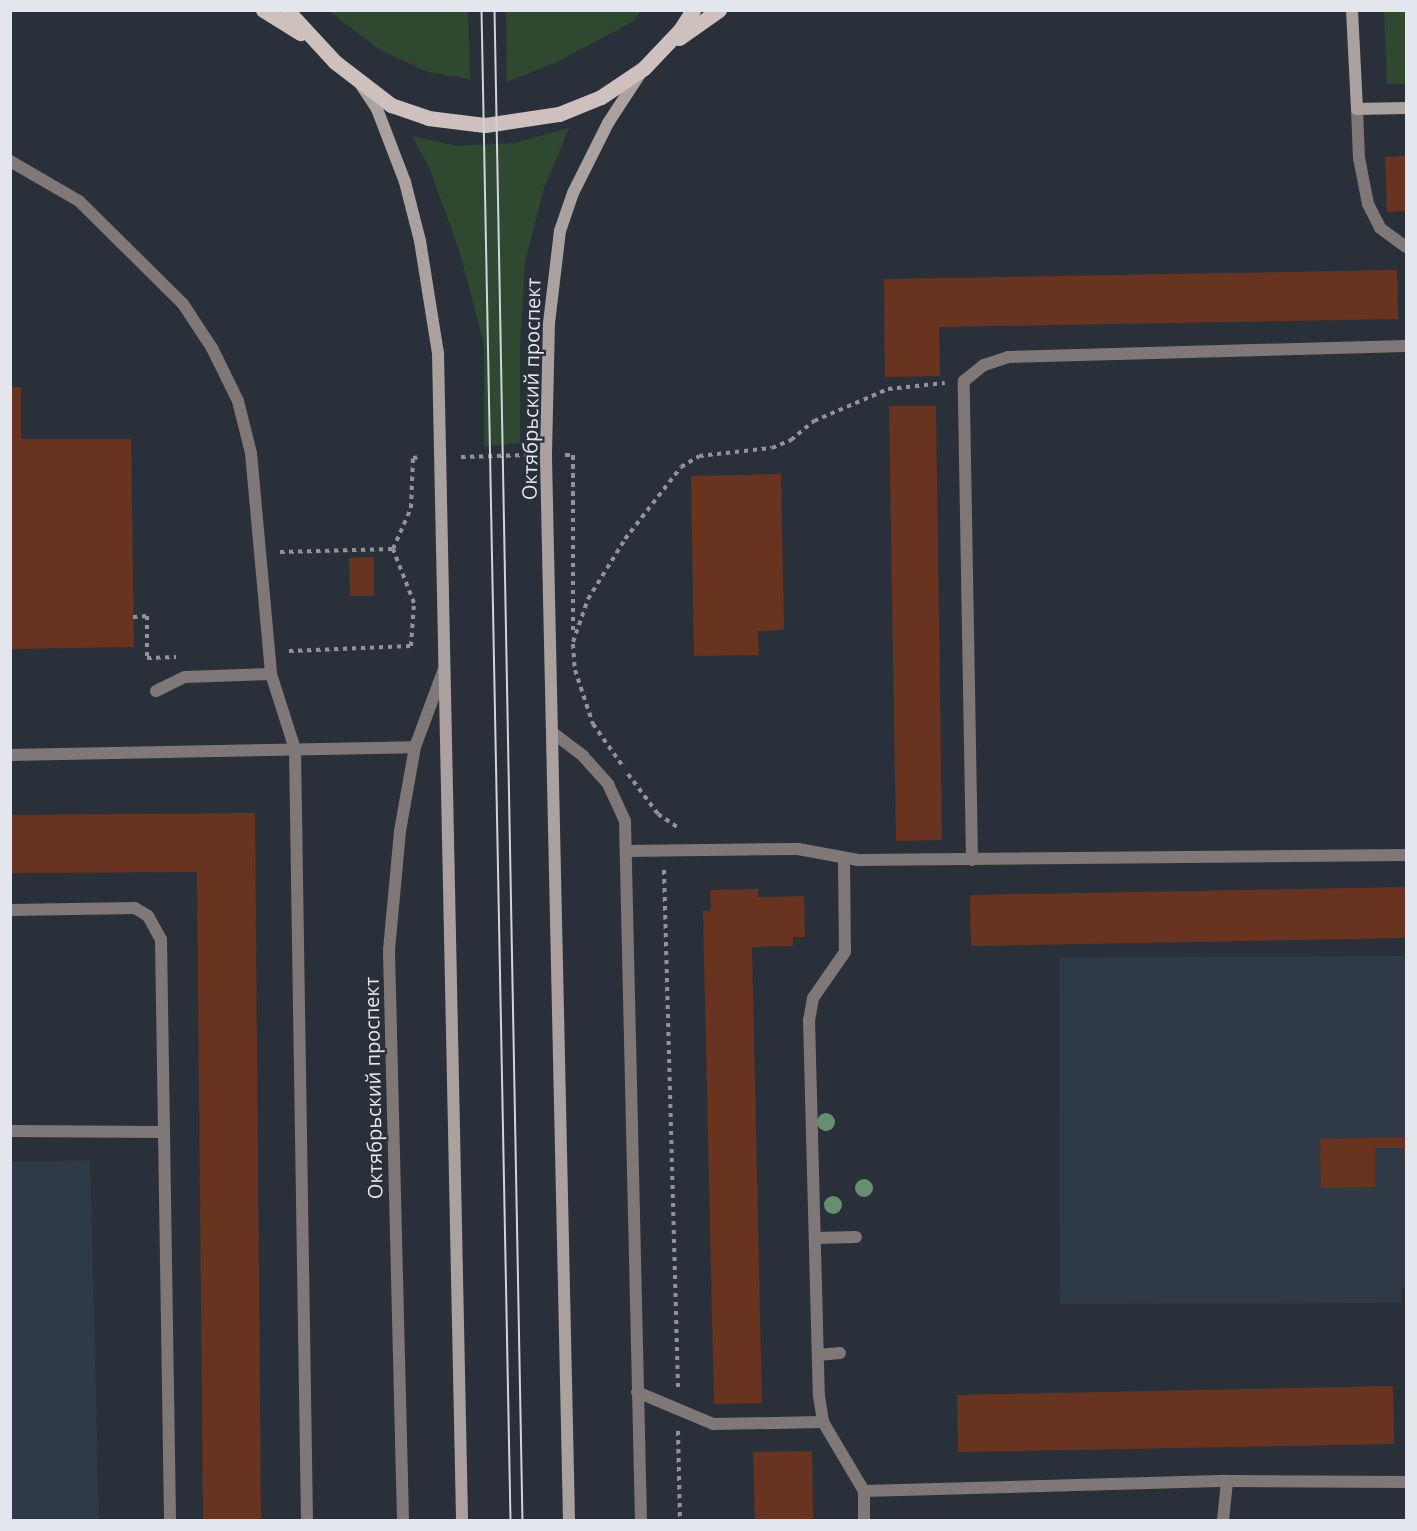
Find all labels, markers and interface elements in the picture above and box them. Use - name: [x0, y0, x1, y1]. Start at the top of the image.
- street label: Октябрьский проспект: [517, 278, 545, 500]
- street label: Октябрьский проспект: [359, 977, 387, 1199]

